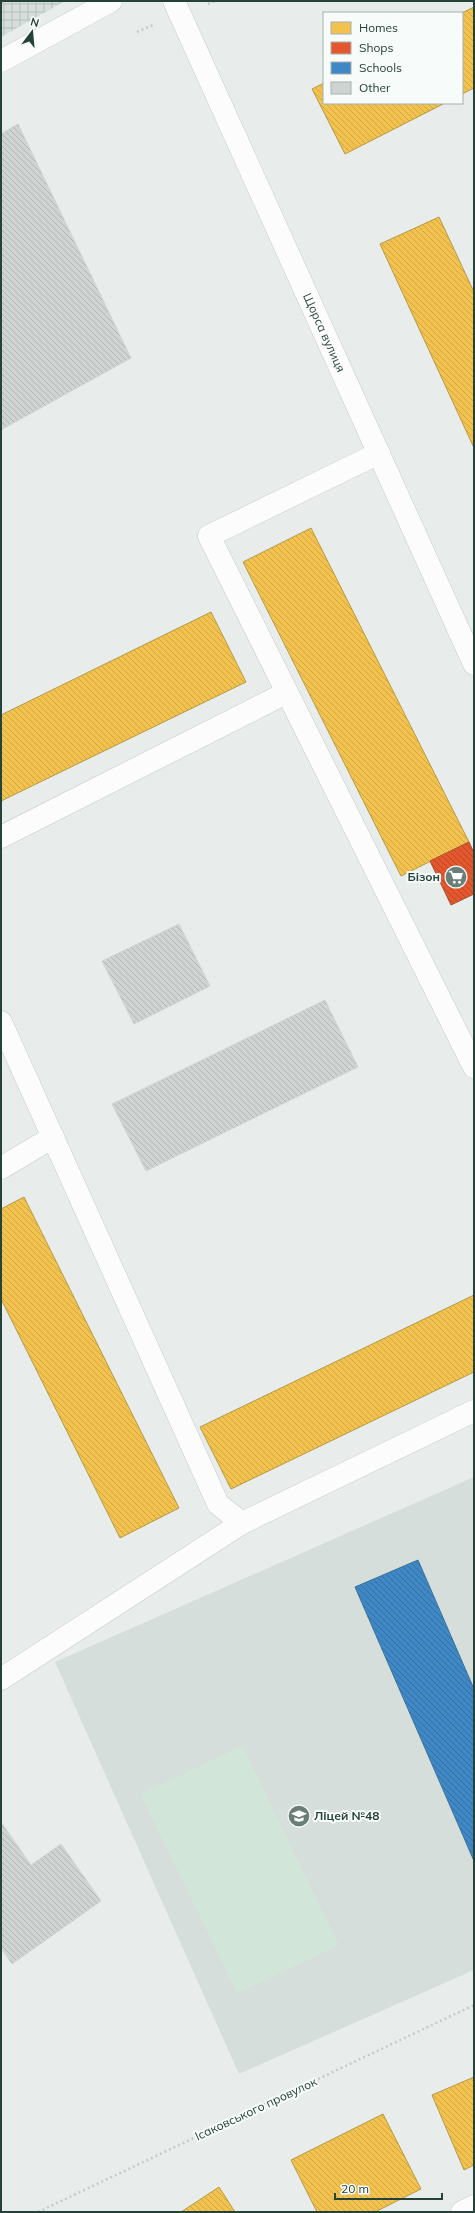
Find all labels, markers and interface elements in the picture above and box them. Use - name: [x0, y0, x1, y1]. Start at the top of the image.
- north arrow: [12, 12, 52, 52]
- legend: [323, 12, 463, 104]
- text: N: [29, 15, 41, 30]
- text: Homes: [359, 20, 398, 35]
- text: Shops: [359, 40, 394, 55]
- text: Schools: [359, 60, 402, 75]
- text: Other: [359, 80, 391, 95]
- street label: Щорса вулиця: [300, 290, 349, 374]
- supermarket icon: Бізон: [443, 864, 469, 890]
- place label: Бізон: [407, 869, 440, 884]
- school or university icon: Ліцей №48: [286, 1803, 312, 1829]
- place label: Ліцей №48: [314, 1808, 379, 1823]
- street label: Ісаковського провулок: [192, 2073, 320, 2143]
- scale bar: [335, 2175, 442, 2201]
- text: 20 m: [341, 2181, 369, 2196]

